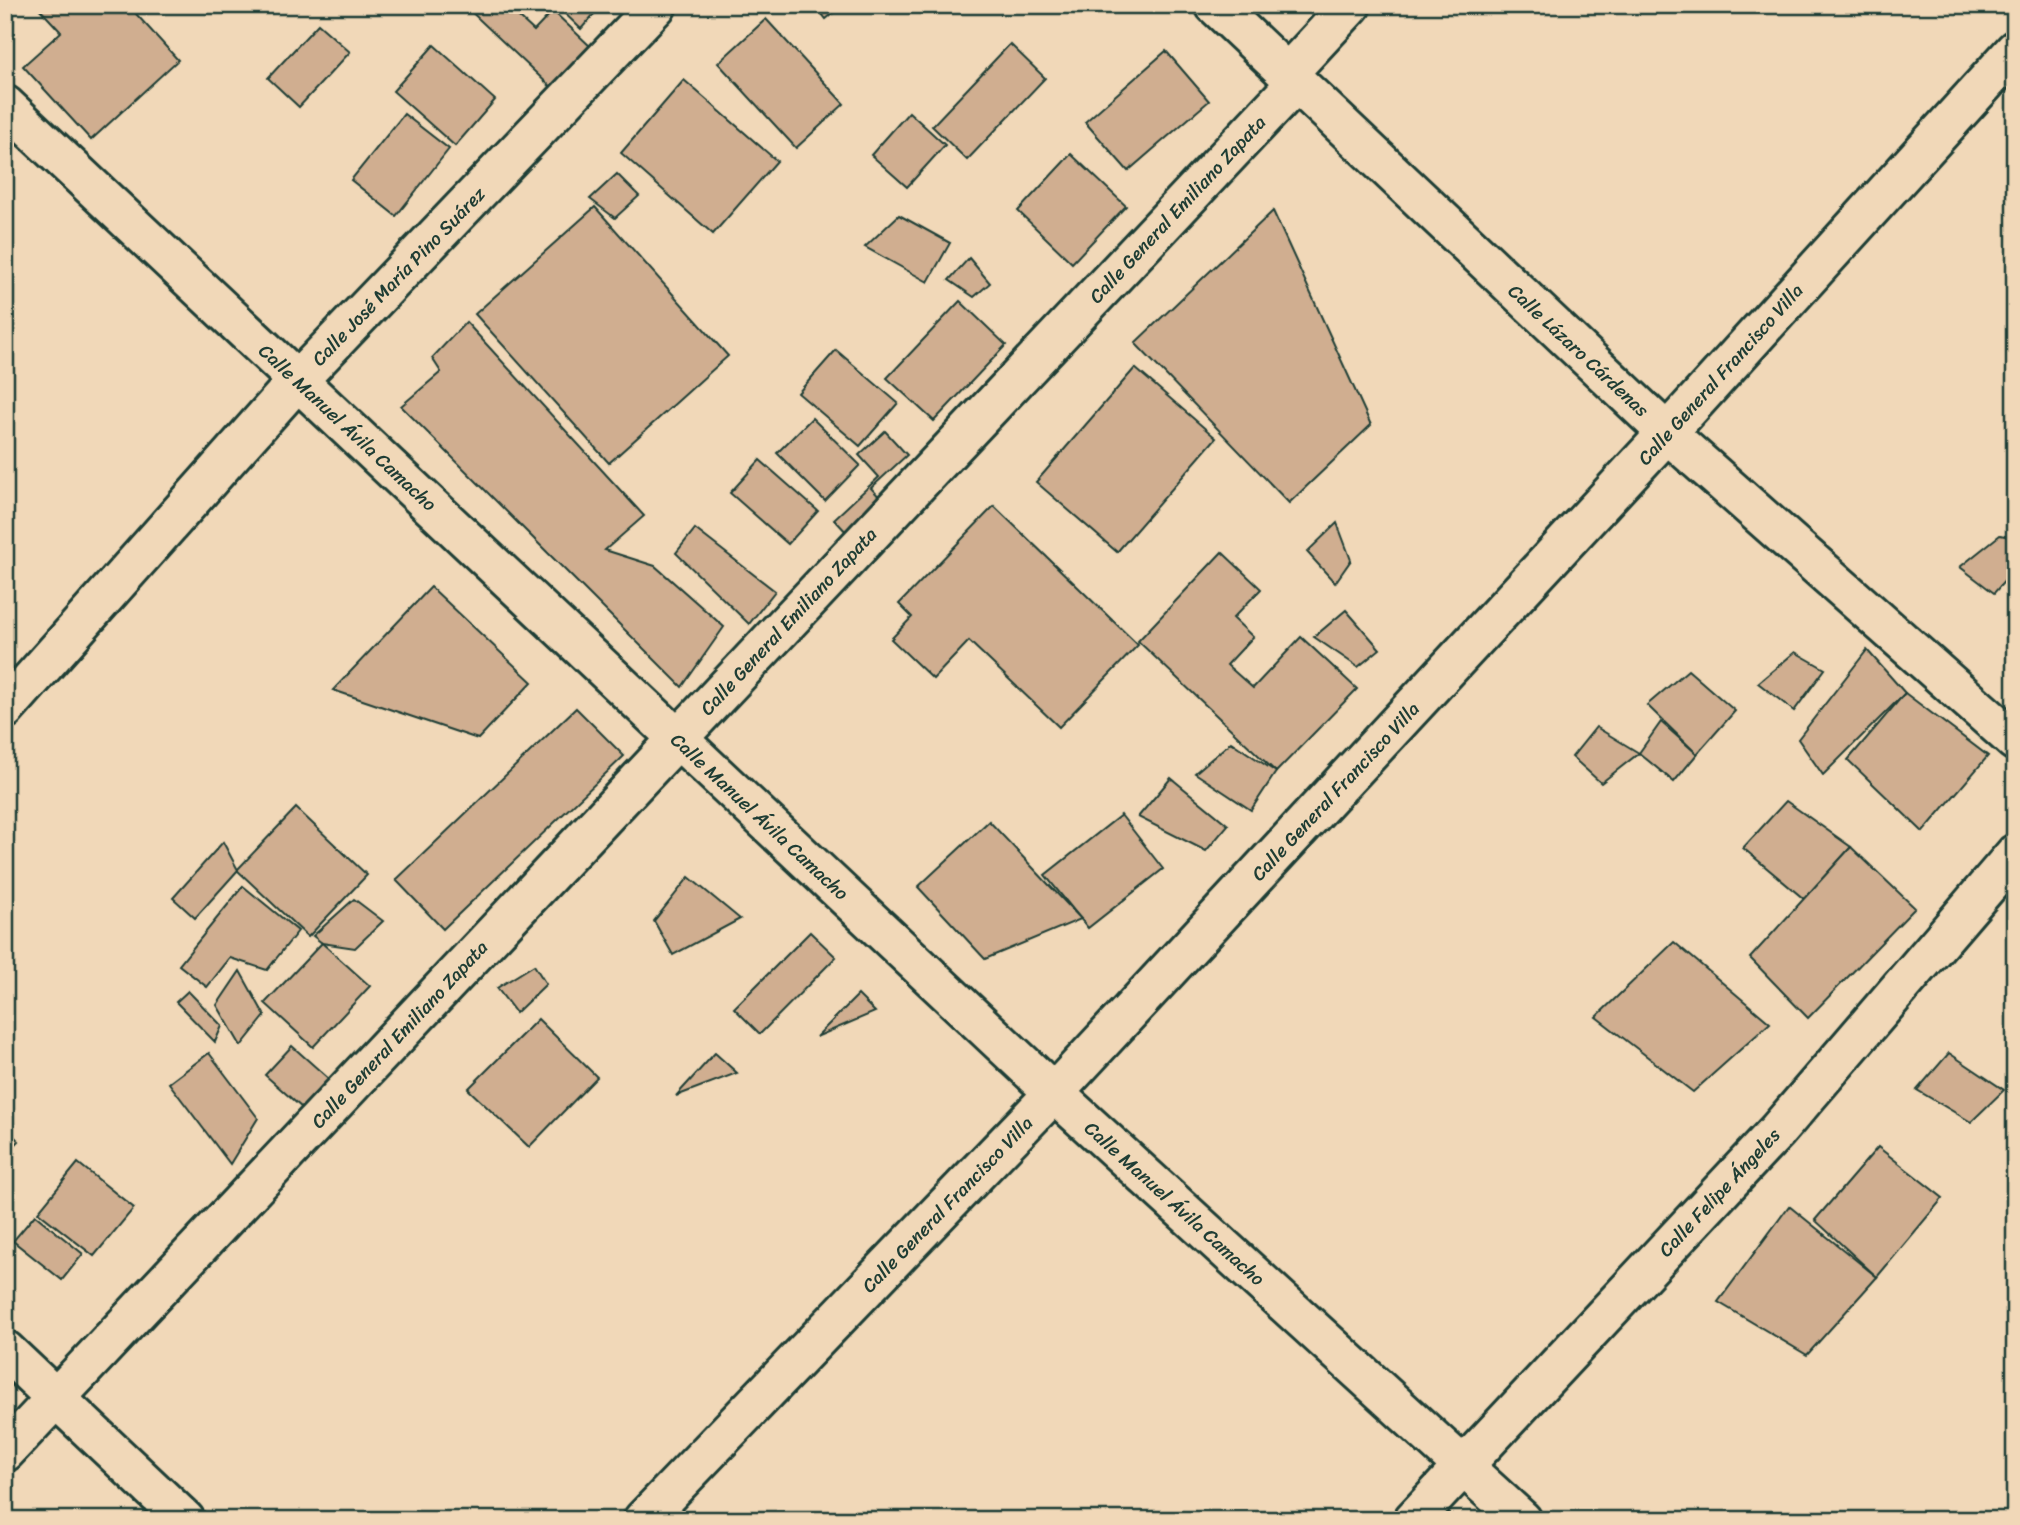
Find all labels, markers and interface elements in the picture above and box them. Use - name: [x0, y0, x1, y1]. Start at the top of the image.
- street label: Calle General Emiliano Zapata: [1081, 107, 1274, 311]
- street label: Calle José María Pino Suárez: [303, 178, 494, 374]
- street label: Calle General Francisco Villa: [1629, 275, 1812, 473]
- street label: Calle Lázaro Cárdenas: [1500, 276, 1657, 425]
- street label: Calle Manuel Ávila Camacho: [251, 335, 445, 520]
- street label: Calle General Emiliano Zapata: [692, 519, 885, 723]
- street label: Calle General Francisco Villa: [1243, 693, 1428, 889]
- street label: Calle Manuel Ávila Camacho: [663, 724, 857, 909]
- street label: Calle General Emiliano Zapata: [303, 932, 496, 1136]
- street label: Calle General Francisco Villa: [854, 1108, 1042, 1301]
- street label: Calle Manuel Ávila Camacho: [1077, 1113, 1273, 1294]
- street label: Calle Felipe Ángeles: [1650, 1120, 1789, 1265]

